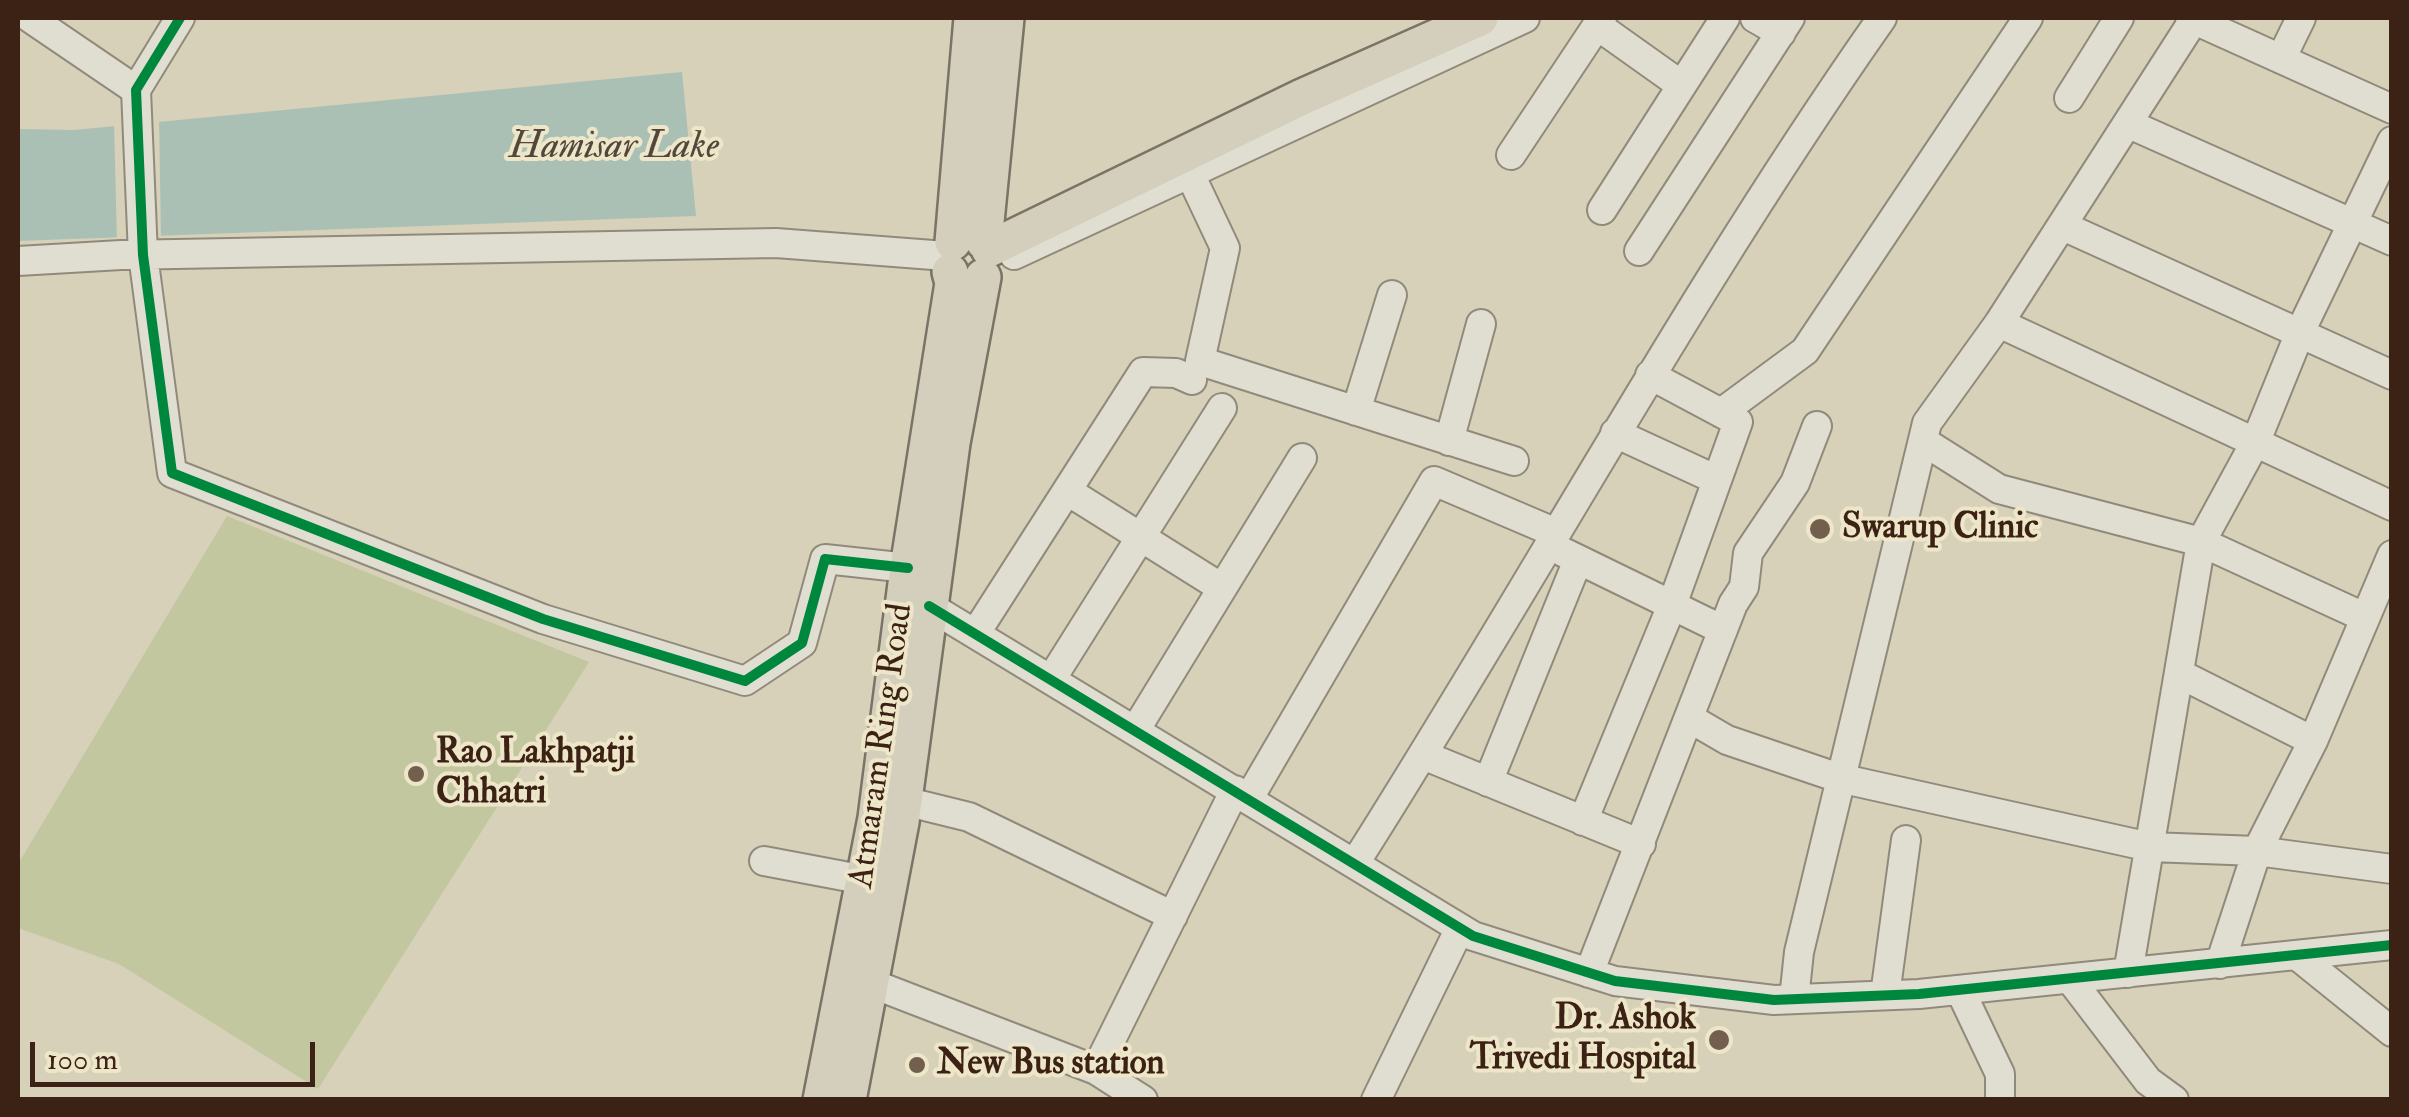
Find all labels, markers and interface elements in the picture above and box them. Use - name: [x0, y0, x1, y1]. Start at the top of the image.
- water label: Hamisar Lake: [509, 126, 719, 172]
- place label: Swarup Clinic: [1842, 508, 2038, 550]
- marker: Swarup Clinic: [1807, 516, 1833, 542]
- street label: Atmaram Ring Road: [842, 601, 924, 891]
- place label: Rao Lakhpatji Chhatri: [436, 733, 635, 815]
- marker: Rao Lakhpatji Chhatri: [405, 763, 427, 785]
- place label: Dr. Ashok Trivedi Hospital: [1470, 999, 1696, 1081]
- scale bar: [35, 1022, 320, 1084]
- marker: Dr. Ashok Trivedi Hospital: [1706, 1027, 1732, 1053]
- text: 100 m: [47, 1041, 118, 1078]
- place label: New Bus station: [937, 1044, 1165, 1086]
- marker: New Bus station: [906, 1054, 928, 1076]

